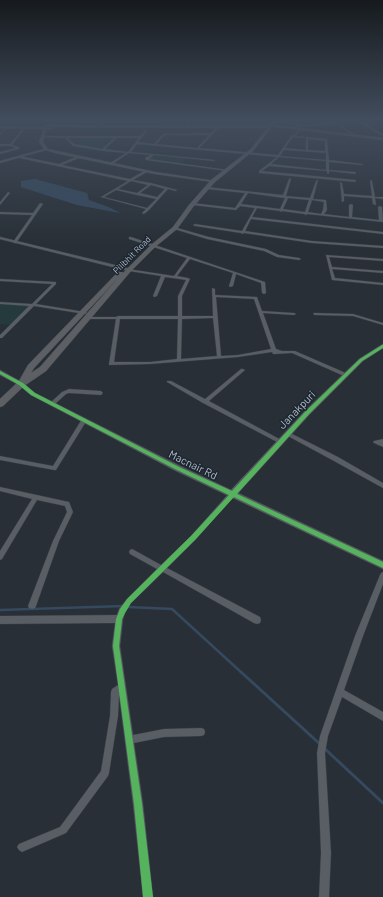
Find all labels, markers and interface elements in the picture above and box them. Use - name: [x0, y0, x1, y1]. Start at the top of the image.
- street label: Pilibhit Road: [111, 234, 153, 276]
- street label: Janakpuri: [276, 388, 318, 432]
- street label: Macnair Rd: [167, 448, 219, 482]

